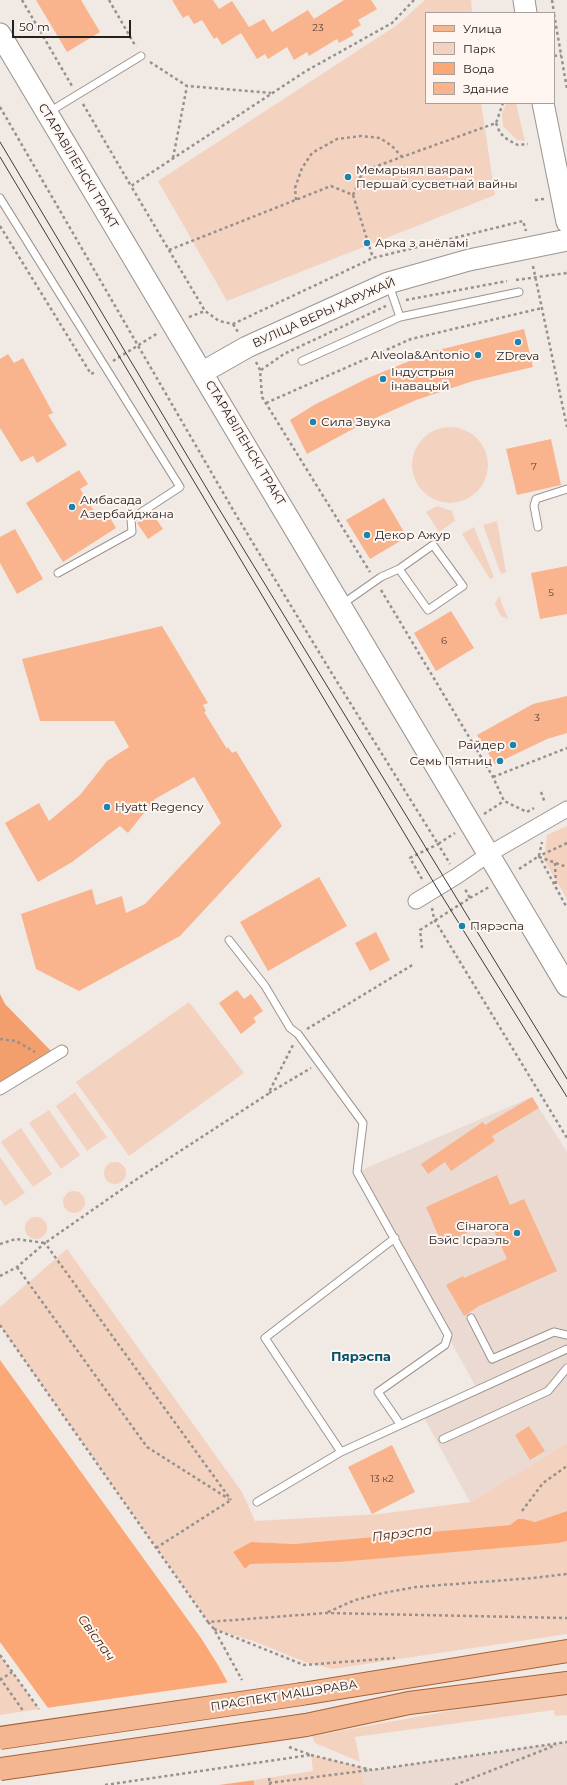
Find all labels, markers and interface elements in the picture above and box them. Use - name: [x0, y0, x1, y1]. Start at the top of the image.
- scale bar: [14, 12, 133, 38]
- legend: [425, 12, 555, 104]
- text: 50 m: [19, 19, 50, 34]
- text: Улица: [463, 21, 502, 36]
- house number: 23: [312, 22, 324, 34]
- text: Парк: [463, 41, 495, 56]
- text: Вода: [463, 61, 494, 76]
- text: Здание: [463, 81, 509, 96]
- street label: СТАРАВІЛЕНСКІ ТРАКТ: [35, 101, 121, 231]
- place label: Мемарыял ваярам Першай сусветнай вайны: [356, 163, 518, 191]
- marker: Мемарыял ваярам Першай сусветнай вайны: [343, 172, 353, 182]
- place label: Арка з анёламі: [375, 236, 468, 250]
- marker: Арка з анёламі: [362, 238, 372, 248]
- street label: ВУЛІЦА ВЕРЫ ХАРУЖАЙ: [250, 275, 398, 351]
- marker: ZDreva: [513, 337, 523, 347]
- place label: Alveola&Antonio: [371, 348, 470, 362]
- place label: ZDreva: [497, 349, 539, 363]
- marker: Alveola&Antonio: [473, 350, 483, 360]
- place label: Індустрыя інавацый: [391, 365, 454, 393]
- marker: Індустрыя інавацый: [378, 374, 388, 384]
- street label: СТАРАВІЛЕНСКІ ТРАКТ: [202, 378, 288, 508]
- place label: Сила Звука: [321, 415, 391, 429]
- marker: Сила Звука: [308, 417, 318, 427]
- house number: 7: [531, 461, 537, 473]
- place label: Амбасада Азербайджана: [80, 493, 174, 521]
- marker: Амбасада Азербайджана: [67, 502, 77, 512]
- place label: Декор Ажур: [375, 528, 451, 542]
- marker: Декор Ажур: [362, 530, 372, 540]
- house number: 5: [548, 587, 554, 599]
- house number: 6: [441, 635, 447, 647]
- house number: 3: [534, 712, 540, 724]
- place label: Райдер: [458, 738, 505, 752]
- marker: Райдер: [508, 740, 518, 750]
- place label: Семь Пятниц: [409, 754, 492, 768]
- marker: Семь Пятниц: [495, 756, 505, 766]
- place label: Hyatt Regency: [115, 800, 204, 814]
- marker: Hyatt Regency: [102, 802, 112, 812]
- place label: Пярэспа: [470, 919, 524, 933]
- marker: Пярэспа: [457, 921, 467, 931]
- place label: Сінагога Бэйс Ісраэль: [428, 1219, 509, 1247]
- marker: Сінагога Бэйс Ісраэль: [512, 1228, 522, 1238]
- district label: Пярэспа: [331, 1349, 391, 1365]
- house number: 13 к2: [370, 1473, 394, 1485]
- water label: Пярэспа: [371, 1523, 433, 1545]
- water label: Свіслач: [74, 1612, 118, 1664]
- street label: ПРАСПЕКТ МАШЭРАВА: [210, 1677, 358, 1715]

